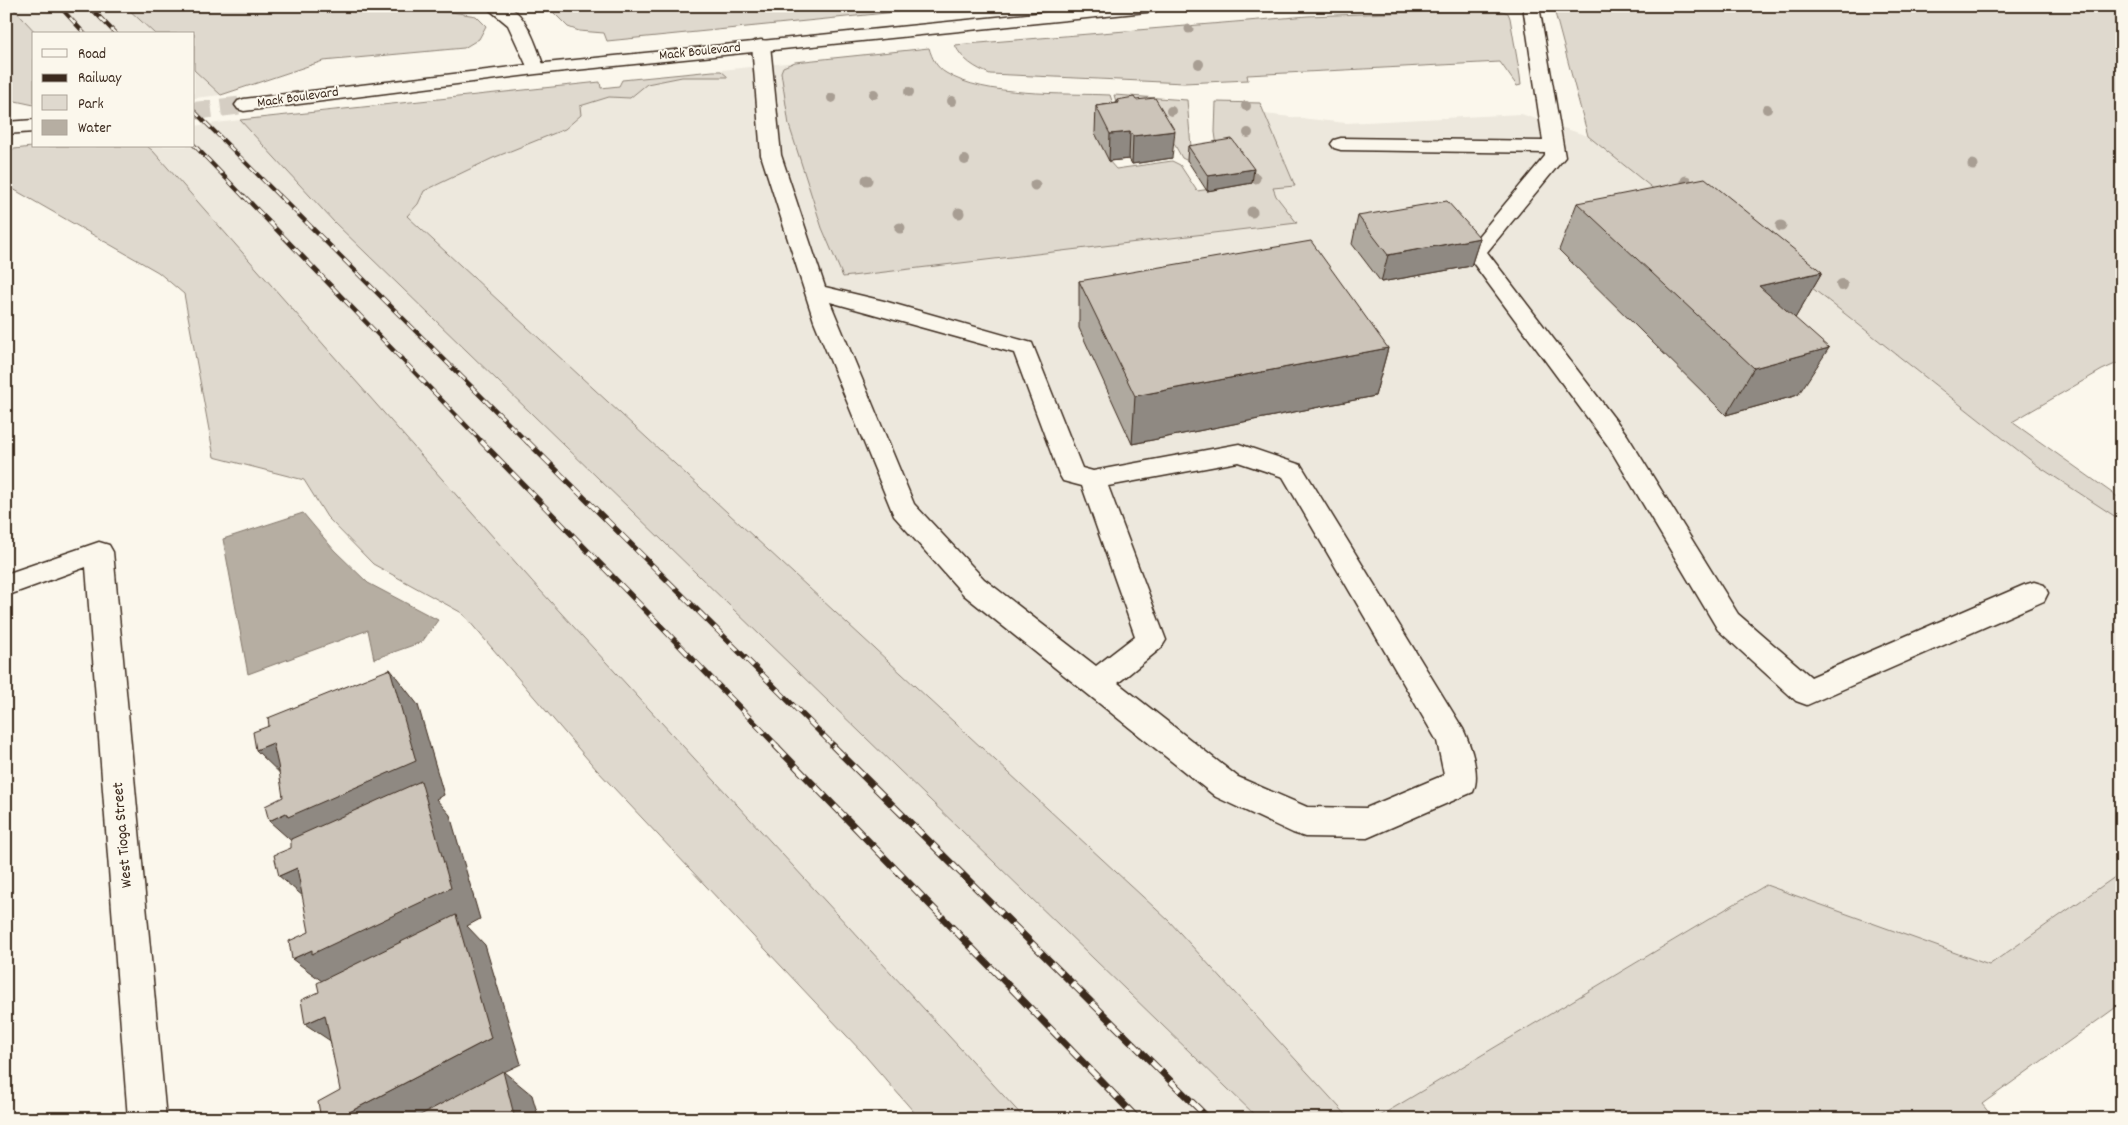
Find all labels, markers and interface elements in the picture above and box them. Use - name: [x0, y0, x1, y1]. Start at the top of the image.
- legend: [32, 32, 195, 148]
- street label: Mack Boulevard: [658, 38, 742, 66]
- text: Road: [78, 44, 106, 66]
- text: Railway: [78, 68, 122, 90]
- street label: Mack Boulevard: [256, 82, 340, 114]
- text: Park: [78, 94, 104, 116]
- text: Water: [78, 118, 112, 140]
- street label: West Tioga Street: [107, 781, 139, 889]

